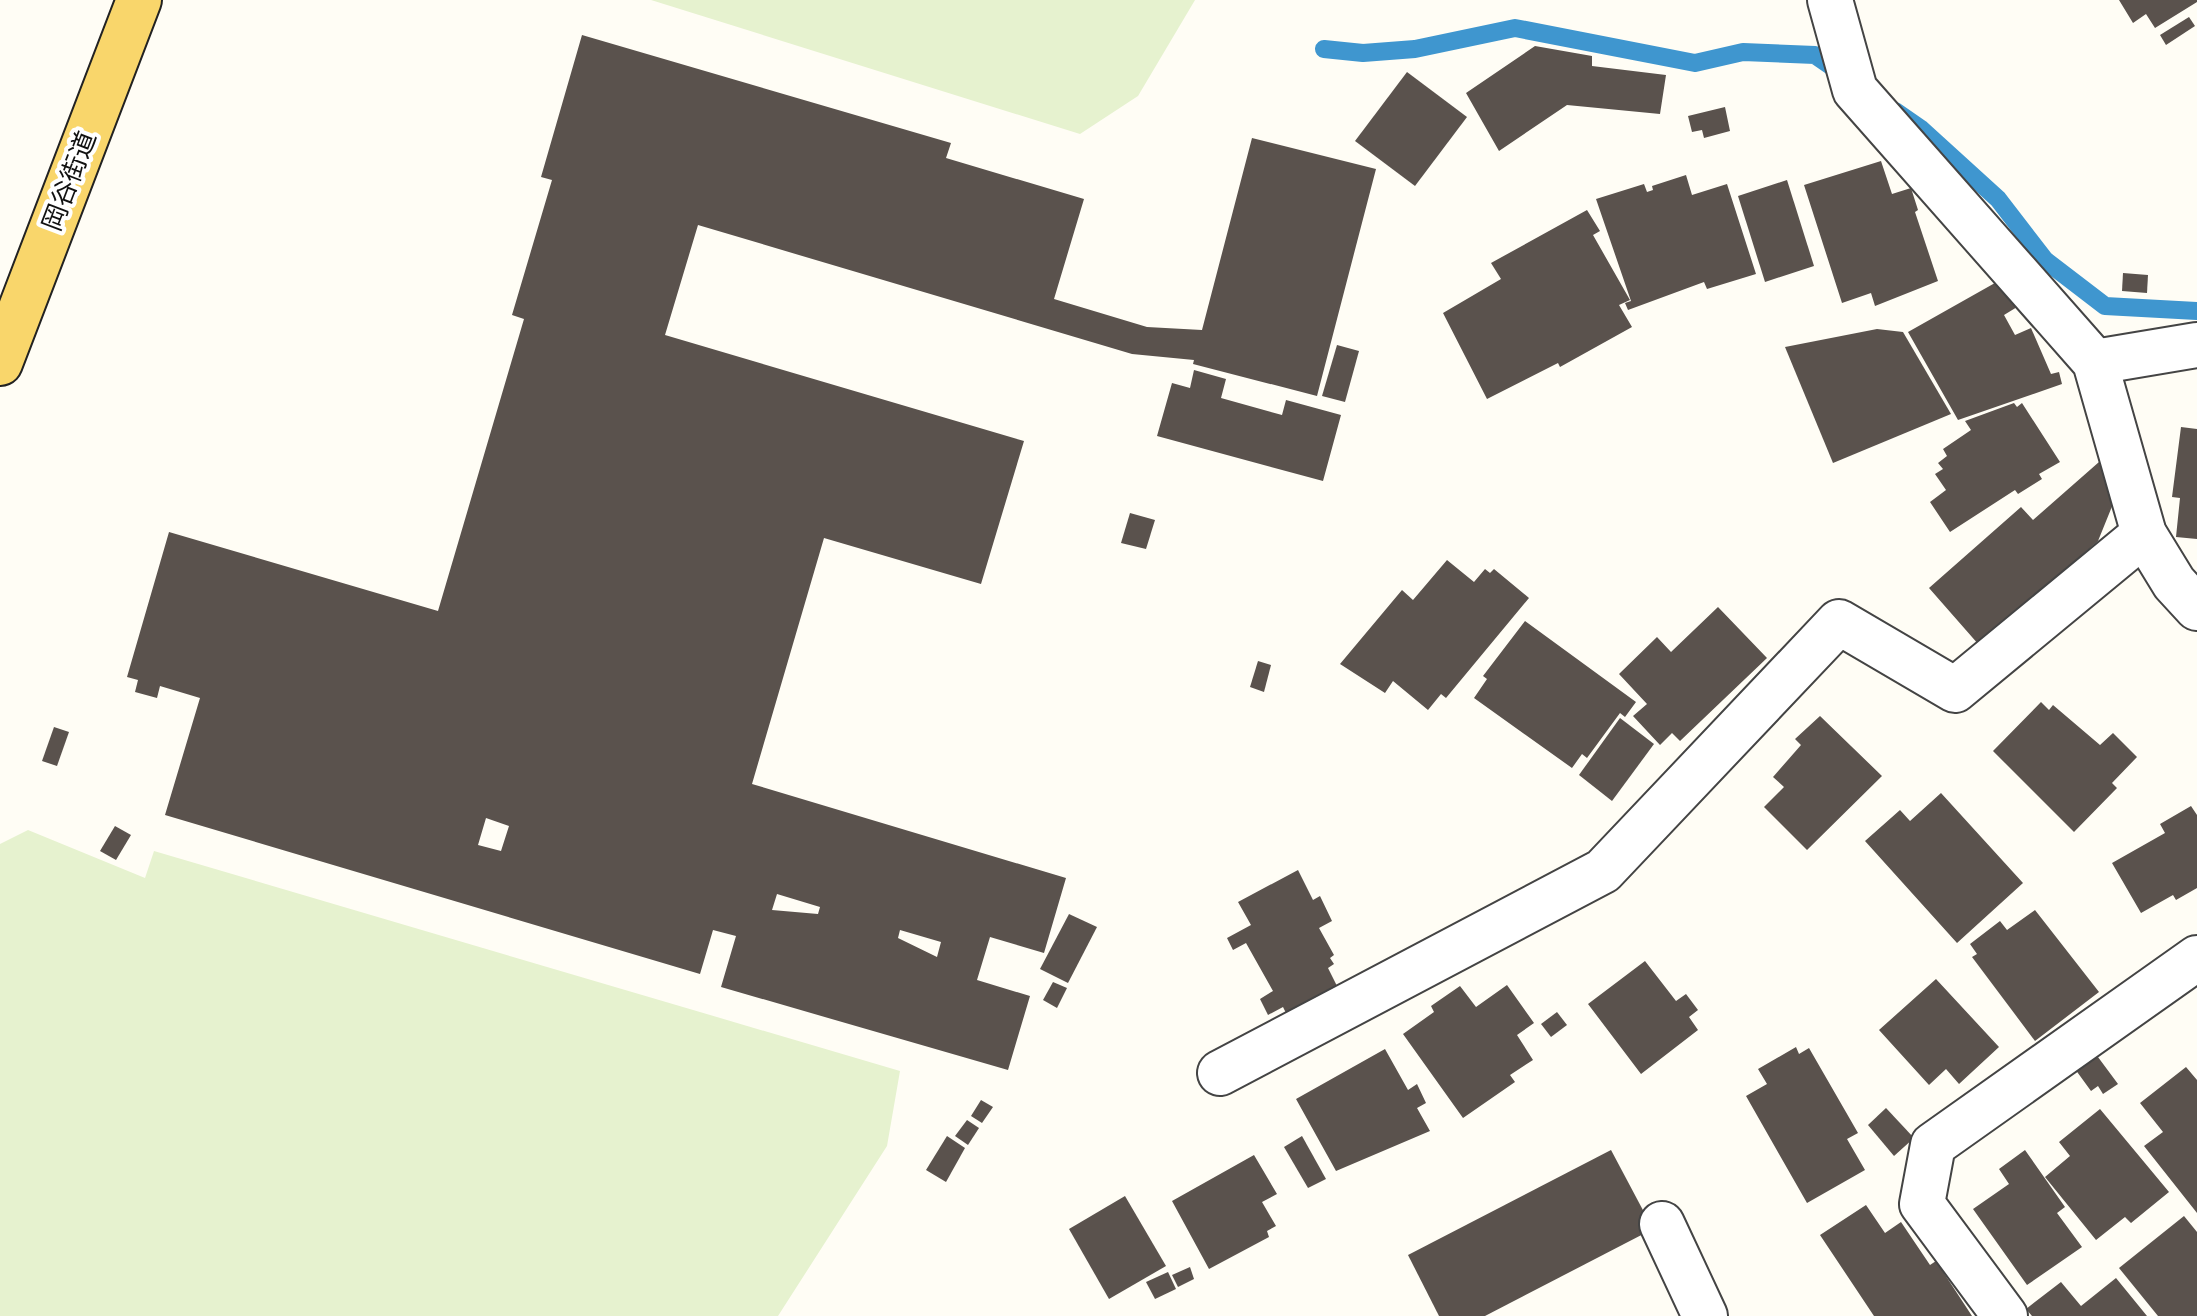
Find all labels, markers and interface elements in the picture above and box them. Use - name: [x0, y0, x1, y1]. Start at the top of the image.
- street label: 岡谷街道: [34, 126, 103, 235]

